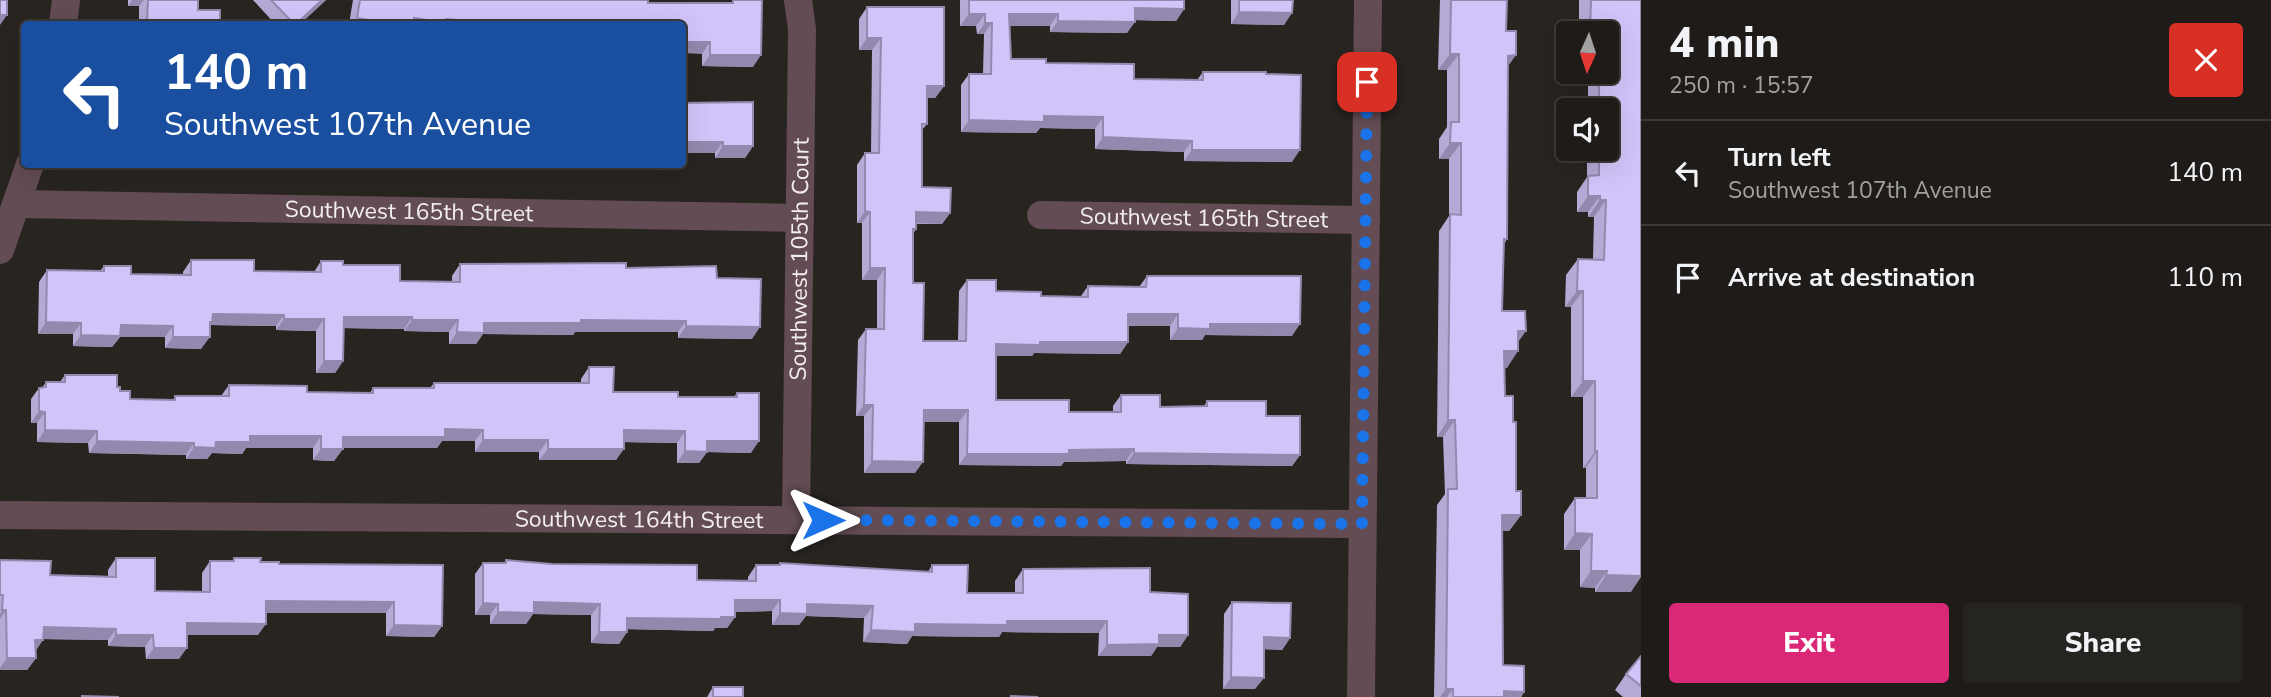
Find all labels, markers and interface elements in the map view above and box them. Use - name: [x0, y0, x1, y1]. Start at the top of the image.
- text: 4 min: [1669, 15, 1779, 72]
- north arrow: [1556, 21, 1619, 84]
- map controls: [1556, 21, 1619, 161]
- button: close: [2169, 23, 2243, 97]
- text: 140 m: [164, 39, 308, 106]
- icon: left: [49, 49, 140, 140]
- pin: [1337, 52, 1397, 112]
- icon: arrive: [1348, 63, 1386, 101]
- text: 250 m · 15:57: [1669, 70, 1814, 101]
- button: sound: [1556, 98, 1619, 161]
- text: Southwest 107th Avenue: [164, 103, 531, 146]
- street label: Southwest 105th Court: [782, 136, 816, 381]
- text: Turn left: [1728, 140, 1831, 175]
- icon: left: [1669, 154, 1707, 192]
- text: 140 m: [2167, 155, 2243, 190]
- text: Southwest 107th Avenue: [1728, 175, 1992, 206]
- street label: Southwest 165th Street: [284, 193, 534, 229]
- street label: Southwest 165th Street: [1079, 200, 1329, 235]
- icon: arrive: [1669, 259, 1707, 297]
- text: Arrive at destination: [1728, 260, 1975, 295]
- text: 110 m: [2167, 260, 2243, 295]
- position arrow: [786, 483, 860, 557]
- street label: Southwest 164th Street: [515, 503, 764, 536]
- button: Exit: [1669, 603, 1949, 683]
- button: Share: [1963, 603, 2243, 683]

